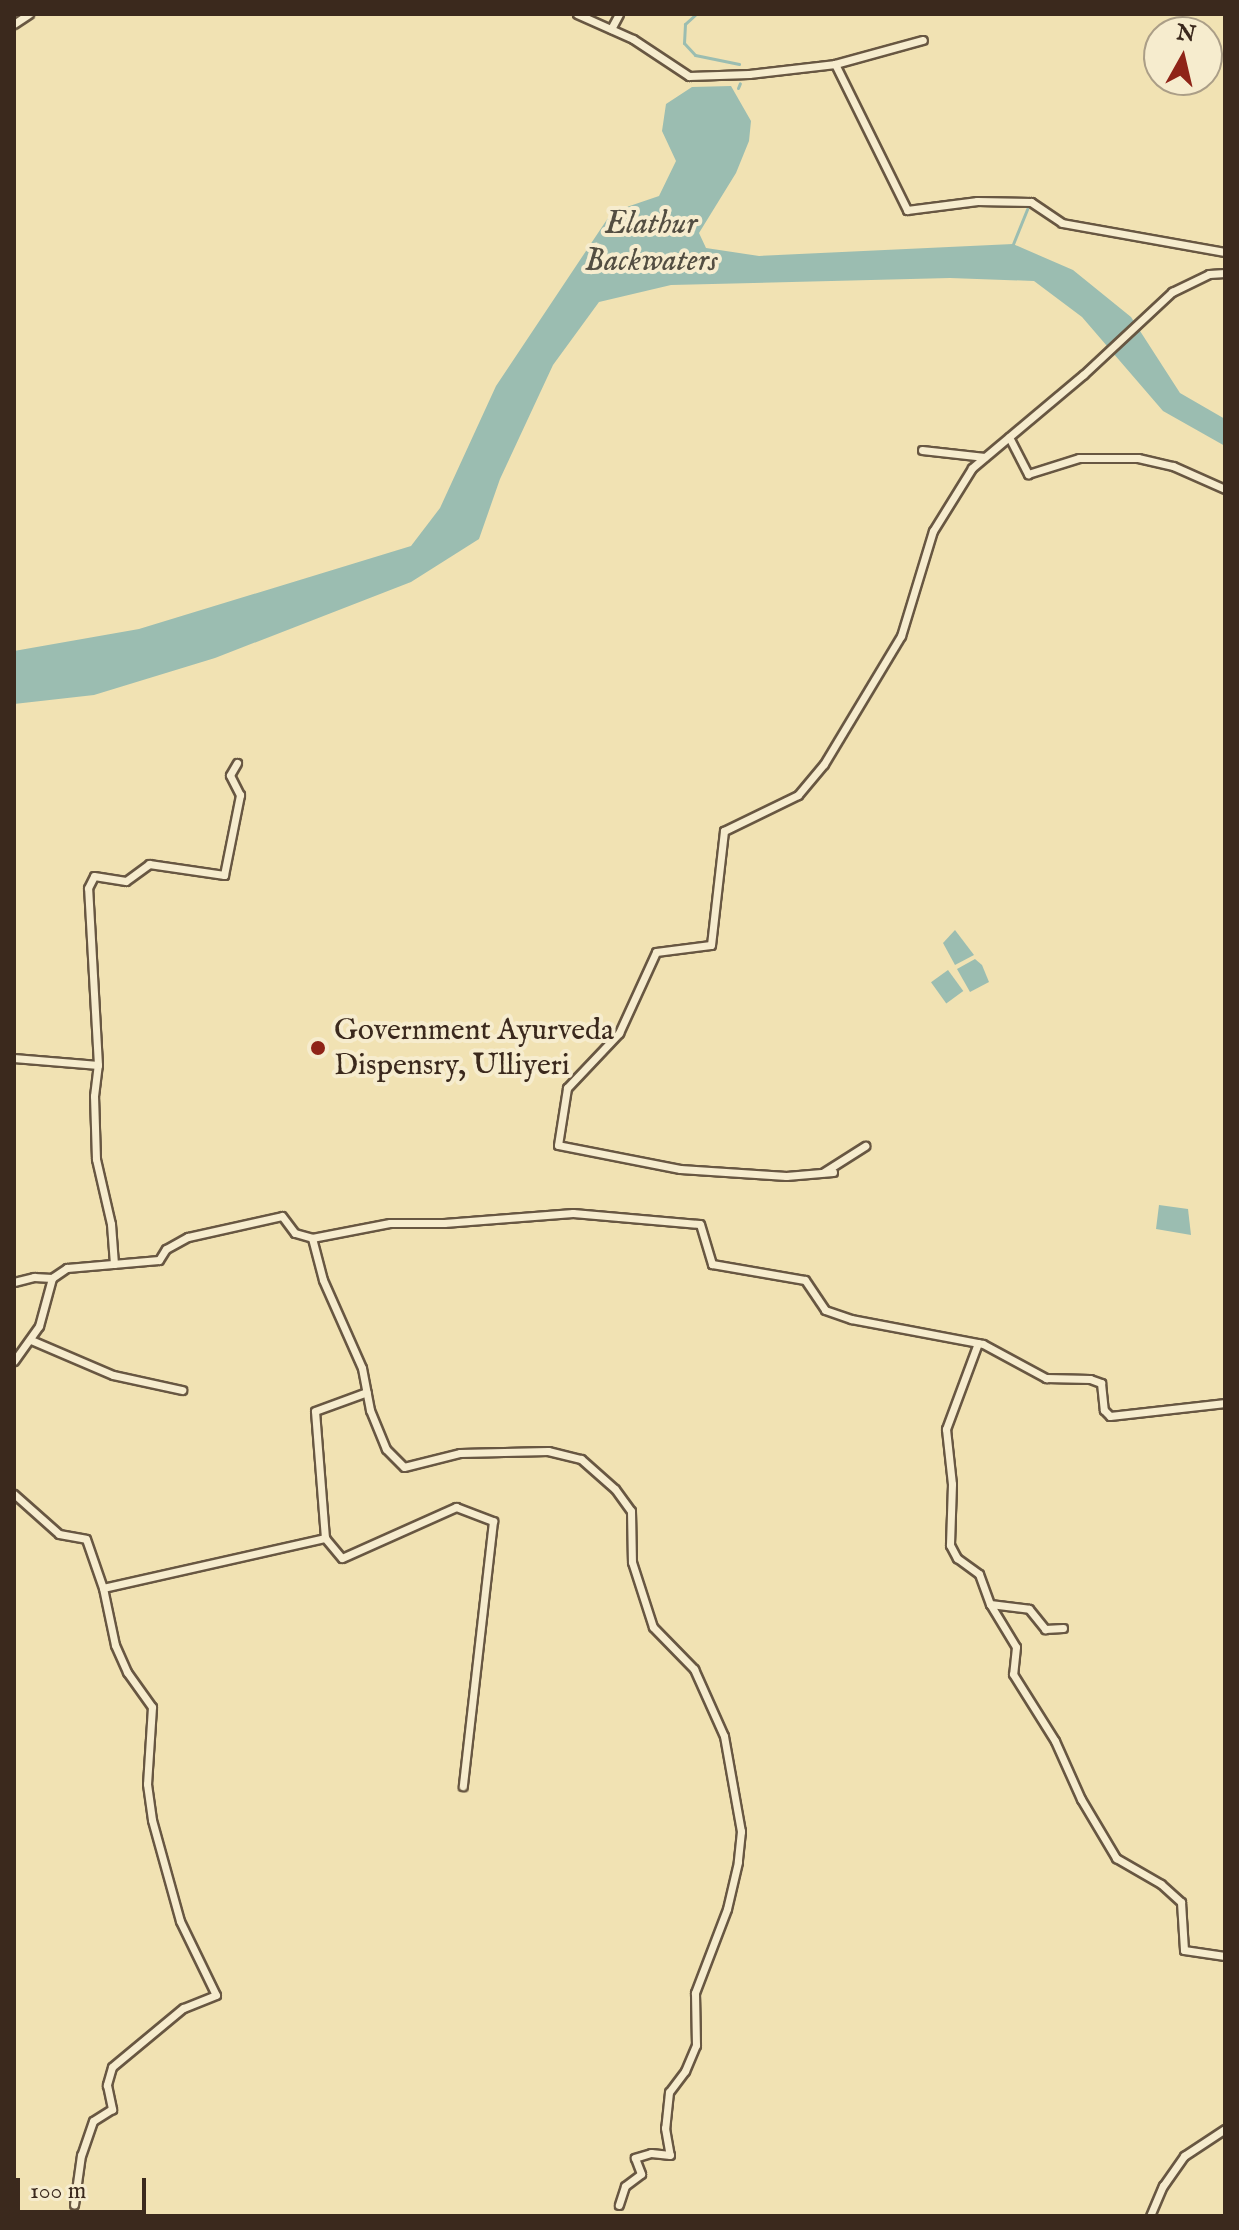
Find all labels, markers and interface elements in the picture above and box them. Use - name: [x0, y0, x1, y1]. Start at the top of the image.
- north arrow: [1143, 16, 1223, 96]
- text: N: [1175, 19, 1197, 49]
- water label: Elathur Backwaters: [584, 207, 718, 282]
- place label: Government Ayurveda Dispensry, Ulliyeri: [334, 1013, 614, 1084]
- marker: Government Ayurveda Dispensry, Ulliyeri: [309, 1039, 327, 1057]
- scale bar: [20, 2162, 150, 2212]
- text: 100 m: [30, 2176, 86, 2207]

